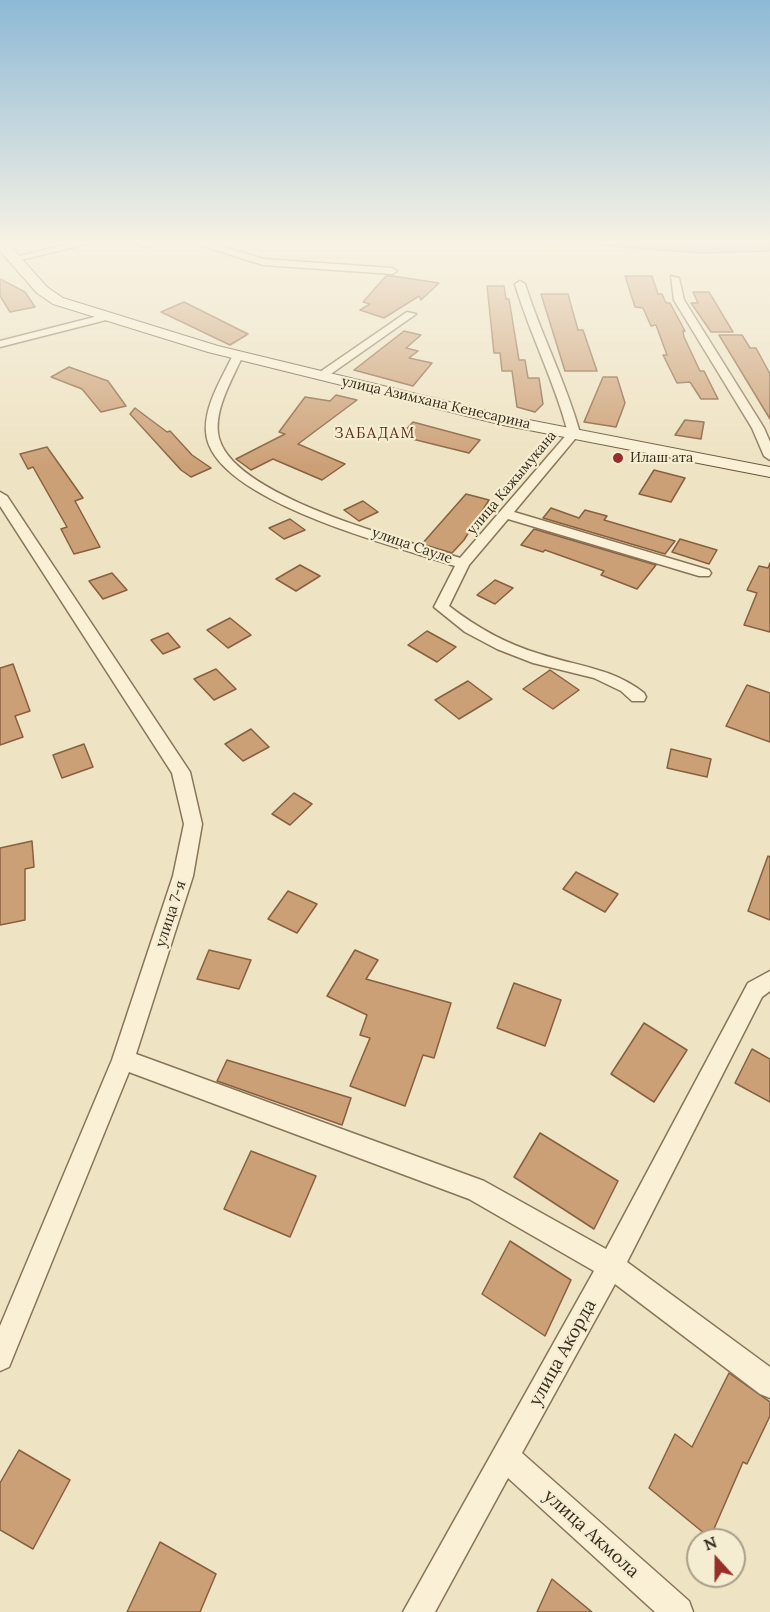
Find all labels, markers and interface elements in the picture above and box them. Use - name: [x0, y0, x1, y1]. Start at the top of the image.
- street label: улица Азимхана Кенесарина: [340, 373, 532, 433]
- district label: ЗАБАДАМ: [334, 425, 416, 443]
- street label: улица Кажымукана: [464, 428, 560, 538]
- place label: Илаш ата: [630, 450, 693, 466]
- marker: Илаш ата: [611, 451, 625, 465]
- street label: улица Сауле: [370, 524, 454, 568]
- street label: улица 7-я: [152, 878, 190, 950]
- street label: улица Акорда: [525, 1296, 601, 1410]
- street label: улица Акмола: [539, 1485, 643, 1583]
- north arrow: [686, 1528, 746, 1588]
- text: N: [701, 1532, 720, 1555]

